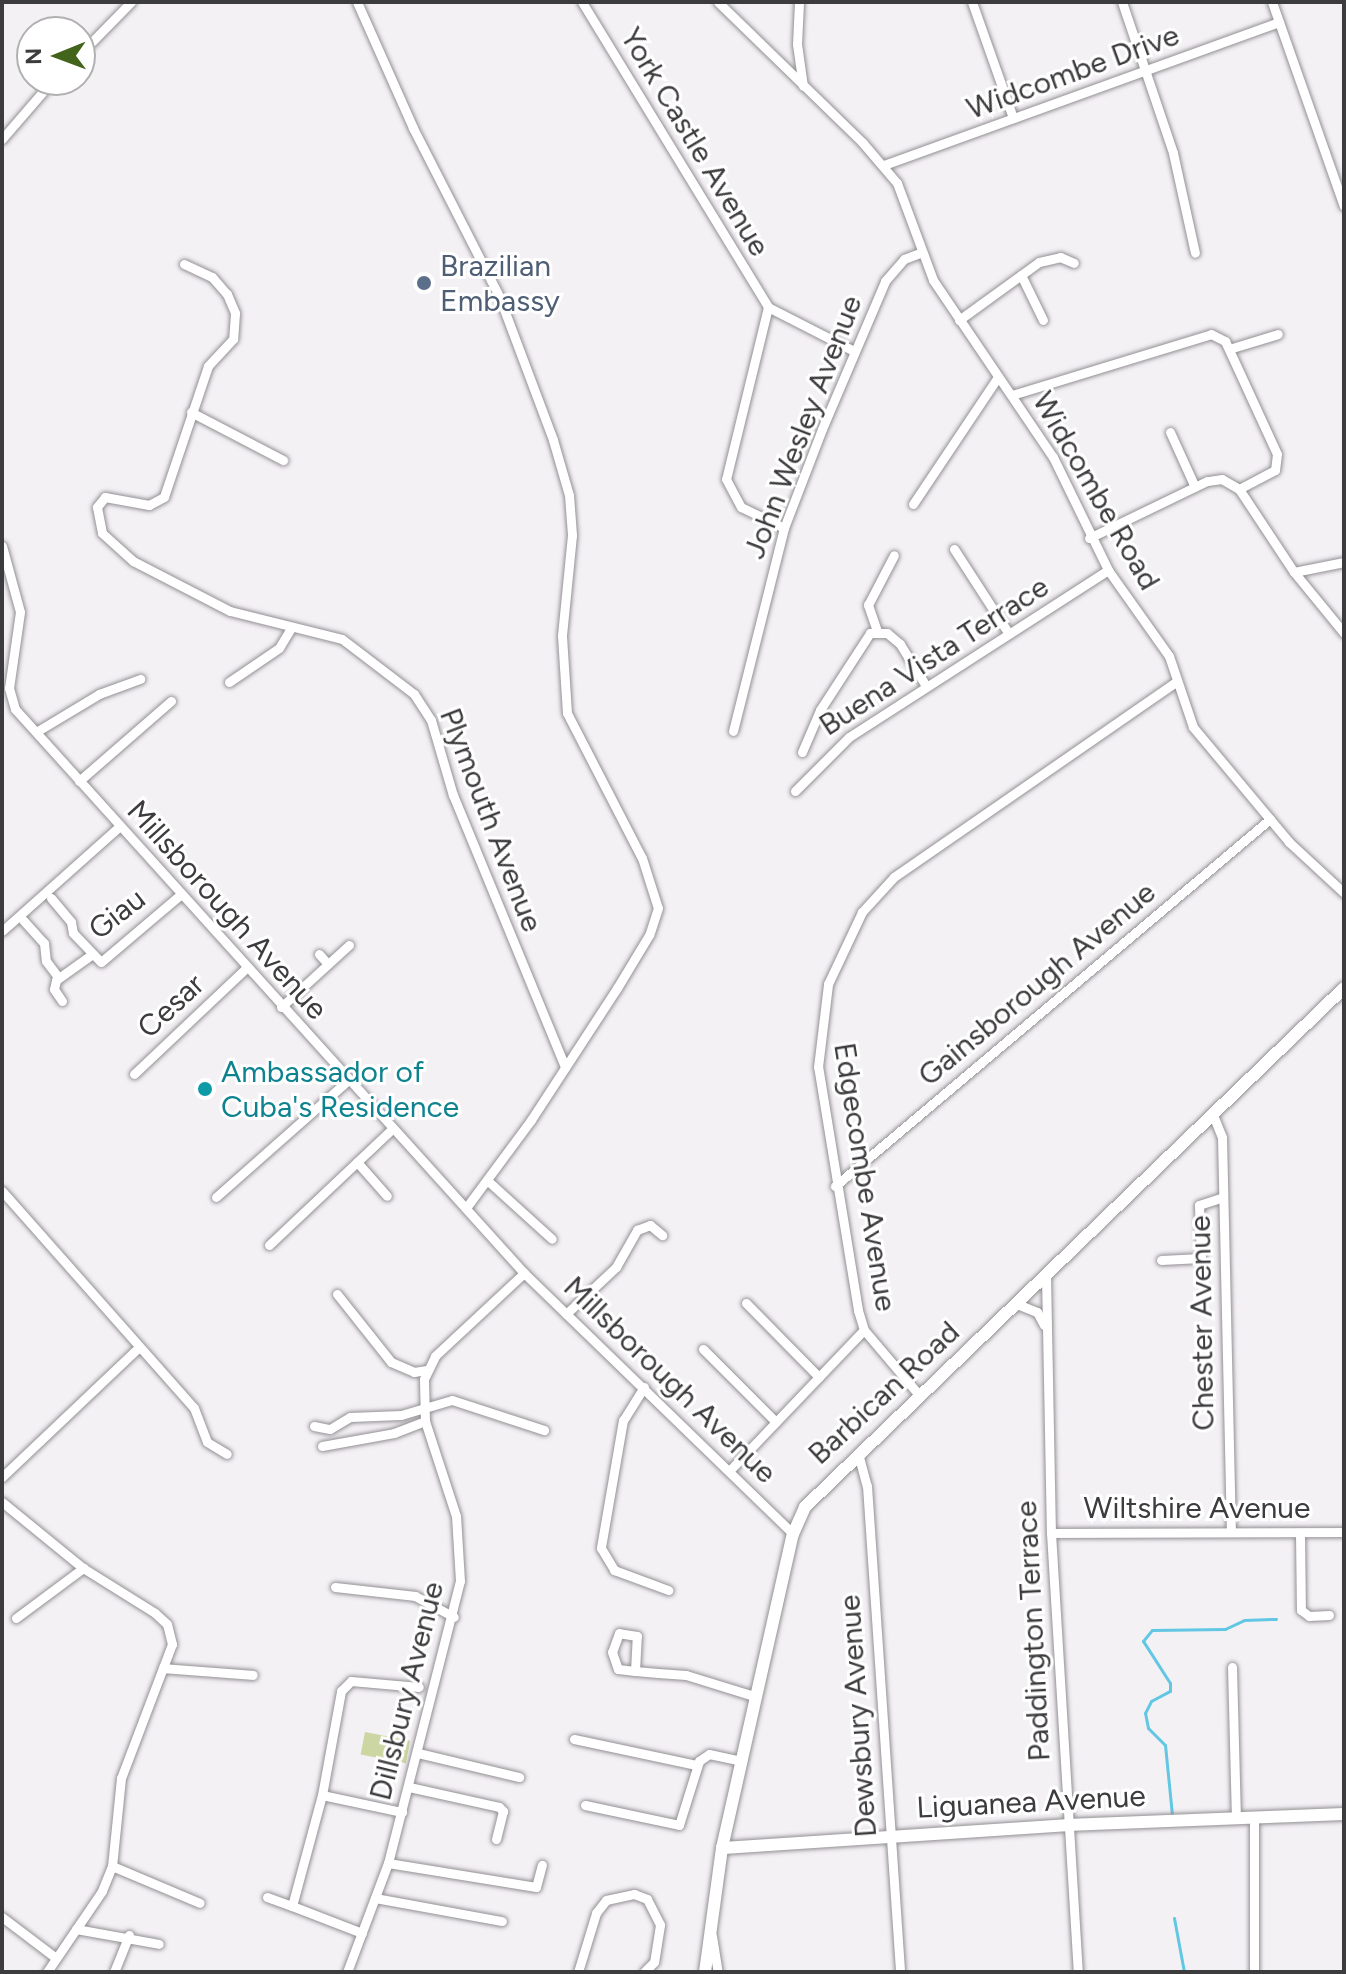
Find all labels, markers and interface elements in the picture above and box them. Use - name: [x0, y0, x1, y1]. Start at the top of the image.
- north arrow: [16, 16, 96, 96]
- street label: Widcombe Drive: [962, 17, 1184, 127]
- street label: York Castle Avenue: [613, 21, 777, 263]
- text: N: [20, 48, 47, 65]
- place label: Brazilian Embassy: [440, 248, 560, 318]
- marker: Brazilian Embassy: [415, 274, 433, 292]
- street label: John Wesley Avenue: [736, 290, 870, 564]
- street label: Widcombe Road: [1025, 385, 1167, 597]
- street label: Buena Vista Terrace: [813, 568, 1055, 744]
- street label: Plymouth Avenue: [432, 703, 550, 937]
- street label: Millsborough Avenue: [119, 793, 335, 1027]
- street label: Gainsborough Avenue: [911, 874, 1163, 1094]
- street label: Giau: [82, 881, 152, 947]
- street label: Cesar: [130, 966, 212, 1046]
- street label: Edgecombe Avenue: [826, 1040, 904, 1314]
- place label: Ambassador of Cuba's Residence: [221, 1054, 459, 1124]
- marker: Ambassador of Cuba's Residence: [196, 1080, 214, 1098]
- street label: Chester Avenue: [1182, 1215, 1222, 1431]
- street label: Millsborough Avenue: [556, 1269, 784, 1491]
- street label: Barbican Road: [801, 1314, 967, 1472]
- street label: Wiltshire Avenue: [1084, 1490, 1310, 1526]
- street label: Paddington Terrace: [1008, 1500, 1058, 1762]
- street label: Dillsbury Avenue: [362, 1578, 452, 1804]
- street label: Dewsbury Avenue: [832, 1593, 884, 1839]
- street label: Liguanea Avenue: [915, 1778, 1147, 1826]

